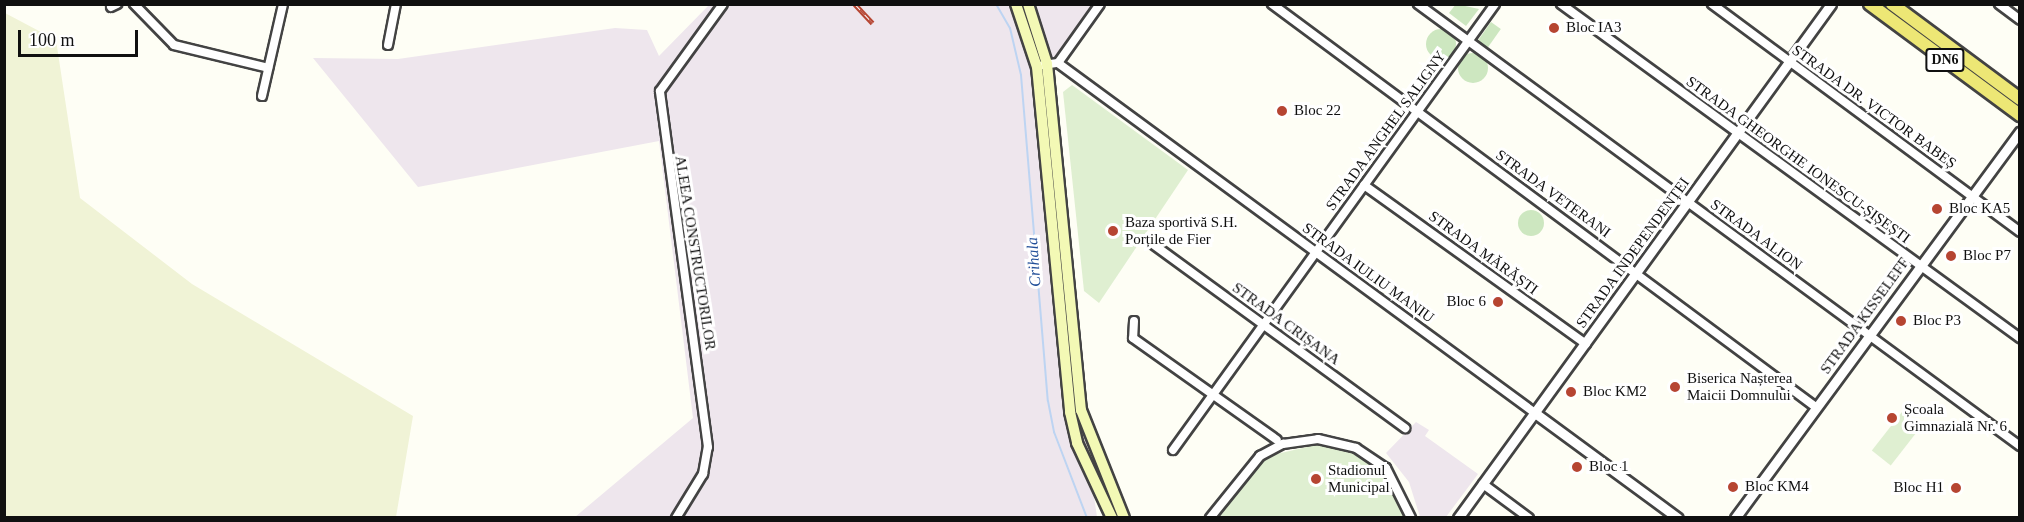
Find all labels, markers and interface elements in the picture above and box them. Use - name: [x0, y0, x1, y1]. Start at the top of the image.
- scale bar: [21, 18, 141, 56]
- place label: Bloc IA3: [1566, 19, 1621, 37]
- marker: Bloc IA3: [1547, 21, 1561, 35]
- text: 100 m: [29, 30, 75, 50]
- street label: STRADA DR. VICTOR BABEȘ: [1788, 41, 1960, 173]
- street label: STRADA ANGHEL SALIGNY: [1321, 47, 1451, 215]
- road number: DN6: [1924, 49, 1966, 71]
- street label: STRADA GHEORGHE IONESCU-ȘIȘEȘTI: [1682, 72, 1914, 248]
- place label: Bloc 22: [1294, 102, 1341, 120]
- marker: Bloc 22: [1275, 104, 1289, 118]
- street label: STRADA VETERANI: [1492, 146, 1614, 242]
- street label: ALEEA CONSTRUCTORILOR: [671, 154, 719, 352]
- street label: STRADA INDEPENDENȚEI: [1572, 174, 1694, 332]
- street label: STRADA ALION: [1706, 195, 1806, 275]
- place label: Bloc KA5: [1949, 200, 2010, 218]
- marker: Bloc KA5: [1930, 202, 1944, 216]
- street label: STRADA MĂRĂȘTI: [1425, 207, 1541, 299]
- place label: Baza sportivă S.H. Porțile de Fier: [1125, 213, 1237, 248]
- street label: STRADA IULIU MANIU: [1298, 219, 1438, 327]
- marker: Baza sportivă S.H. Porțile de Fier: [1106, 224, 1120, 238]
- water label: Crihala: [1023, 236, 1045, 288]
- place label: Bloc P7: [1963, 247, 2011, 265]
- marker: Bloc P7: [1944, 249, 1958, 263]
- street label: STRADA KISSELEFF: [1816, 254, 1914, 378]
- street label: STRADA CRIȘANA: [1228, 279, 1344, 369]
- place label: Bloc 6: [1446, 293, 1486, 311]
- marker: Bloc 6: [1491, 295, 1505, 309]
- place label: Bloc P3: [1913, 312, 1961, 330]
- marker: Bloc P3: [1894, 314, 1908, 328]
- place label: Biserica Nașterea Maicii Domnului: [1687, 369, 1792, 404]
- marker: Biserica Nașterea Maicii Domnului: [1668, 380, 1682, 394]
- place label: Bloc KM2: [1583, 383, 1647, 401]
- marker: Bloc KM2: [1564, 385, 1578, 399]
- place label: Școala Gimnazială Nr. 6: [1904, 400, 2007, 435]
- marker: Școala Gimnazială Nr. 6: [1885, 411, 1899, 425]
- place label: Bloc 1: [1589, 458, 1629, 476]
- marker: Bloc 1: [1570, 460, 1584, 474]
- place label: Stadionul Municipal: [1328, 461, 1390, 496]
- marker: Stadionul Municipal: [1309, 472, 1323, 486]
- place label: Bloc KM4: [1745, 478, 1809, 496]
- place label: Bloc H1: [1894, 479, 1944, 497]
- marker: Bloc KM4: [1726, 480, 1740, 494]
- marker: Bloc H1: [1949, 481, 1963, 495]

